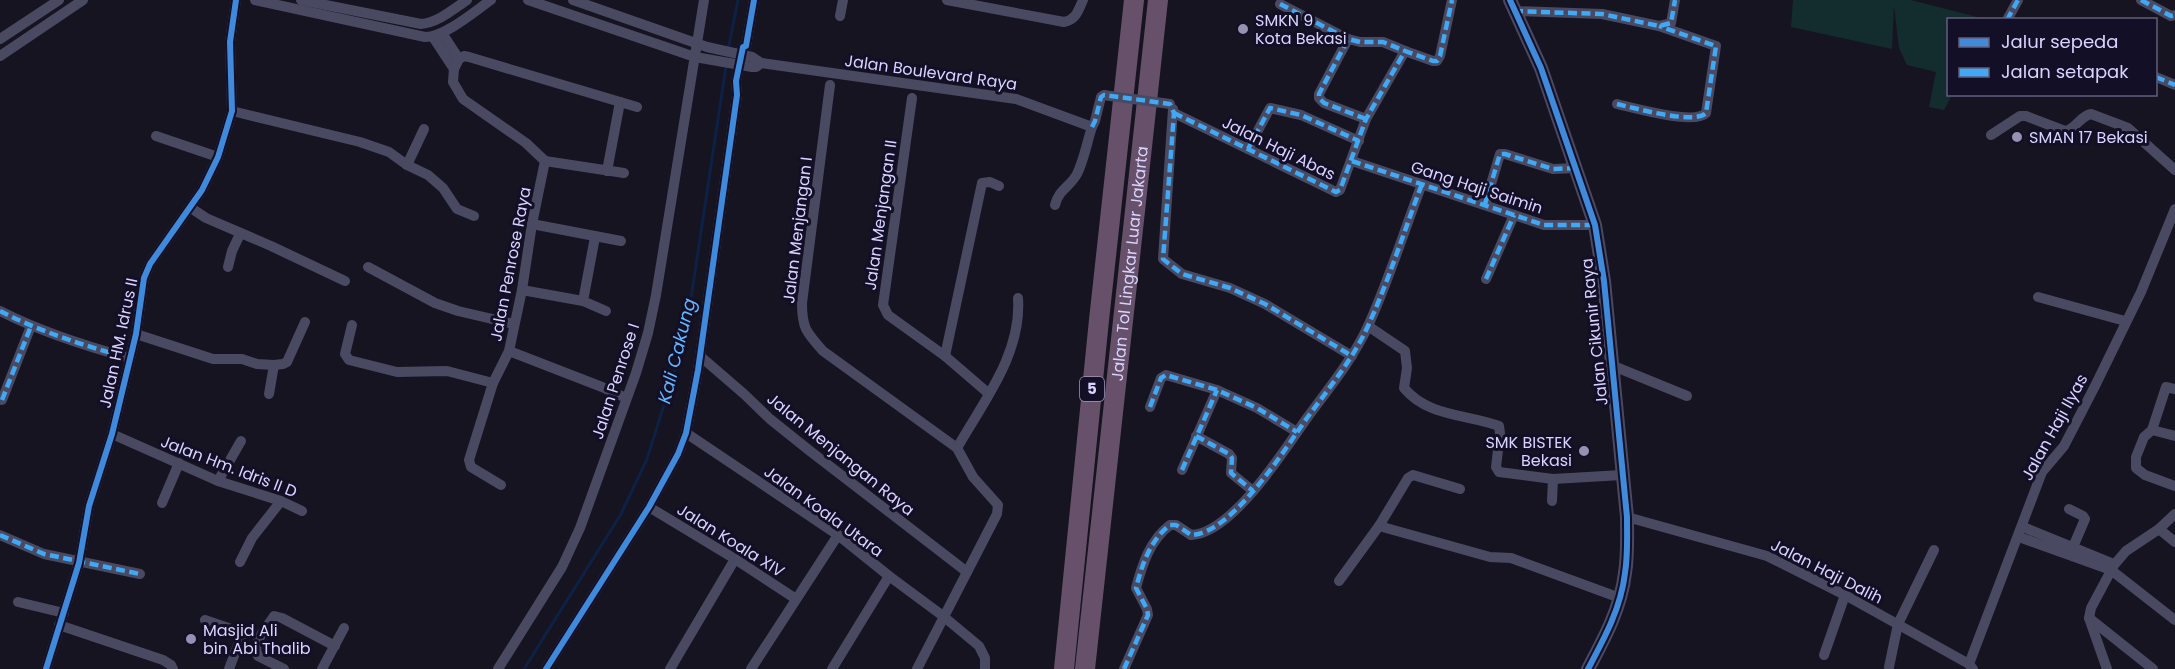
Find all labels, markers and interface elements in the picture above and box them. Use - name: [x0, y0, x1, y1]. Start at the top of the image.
- place label: SMKN 9 Kota Bekasi: [1255, 9, 1347, 50]
- legend: [1947, 18, 2157, 96]
- marker: SMKN 9 Kota Bekasi: [1236, 22, 1250, 36]
- text: Jalur sepeda: [2001, 29, 2118, 54]
- street label: Jalan Boulevard Raya: [843, 49, 1019, 96]
- text: Jalan setapak: [2001, 59, 2129, 84]
- street label: Jalan Haji Abas: [1218, 111, 1339, 186]
- place label: SMAN 17 Bekasi: [2029, 126, 2148, 149]
- marker: SMAN 17 Bekasi: [2010, 130, 2024, 144]
- street label: Jalan Menjangan II: [859, 138, 902, 292]
- street label: Jalan Tol Lingkar Luar Jakarta: [1106, 145, 1154, 382]
- street label: Jalan Menjangan I: [777, 155, 818, 305]
- street label: Gang Haji Saimin: [1408, 155, 1546, 220]
- street label: Jalan Penrose Raya: [484, 185, 537, 343]
- street label: Jalan Cikunir Raya: [1575, 257, 1614, 407]
- street label: Jalan HM. Idrus II: [93, 276, 144, 410]
- water label: Kali Cakung: [651, 296, 702, 406]
- street label: Jalan Penrose I: [586, 320, 645, 442]
- street label: Jalan Haji Ilyas: [2016, 370, 2093, 485]
- road number: 5: [1080, 377, 1104, 401]
- street label: Jalan Menjangan Raya: [762, 388, 919, 521]
- street label: Jalan Hm. Idris II D: [157, 430, 300, 503]
- place label: SMK BISTEK Bekasi: [1485, 431, 1572, 472]
- marker: SMK BISTEK Bekasi: [1577, 444, 1591, 458]
- street label: Jalan Koala Utara: [759, 460, 888, 563]
- street label: Jalan Koala XIV: [673, 498, 789, 583]
- street label: Jalan Haji Dalih: [1767, 533, 1887, 610]
- place label: Masjid Ali bin Abi Thalib: [203, 619, 311, 660]
- marker: Masjid Ali bin Abi Thalib: [184, 632, 198, 646]

